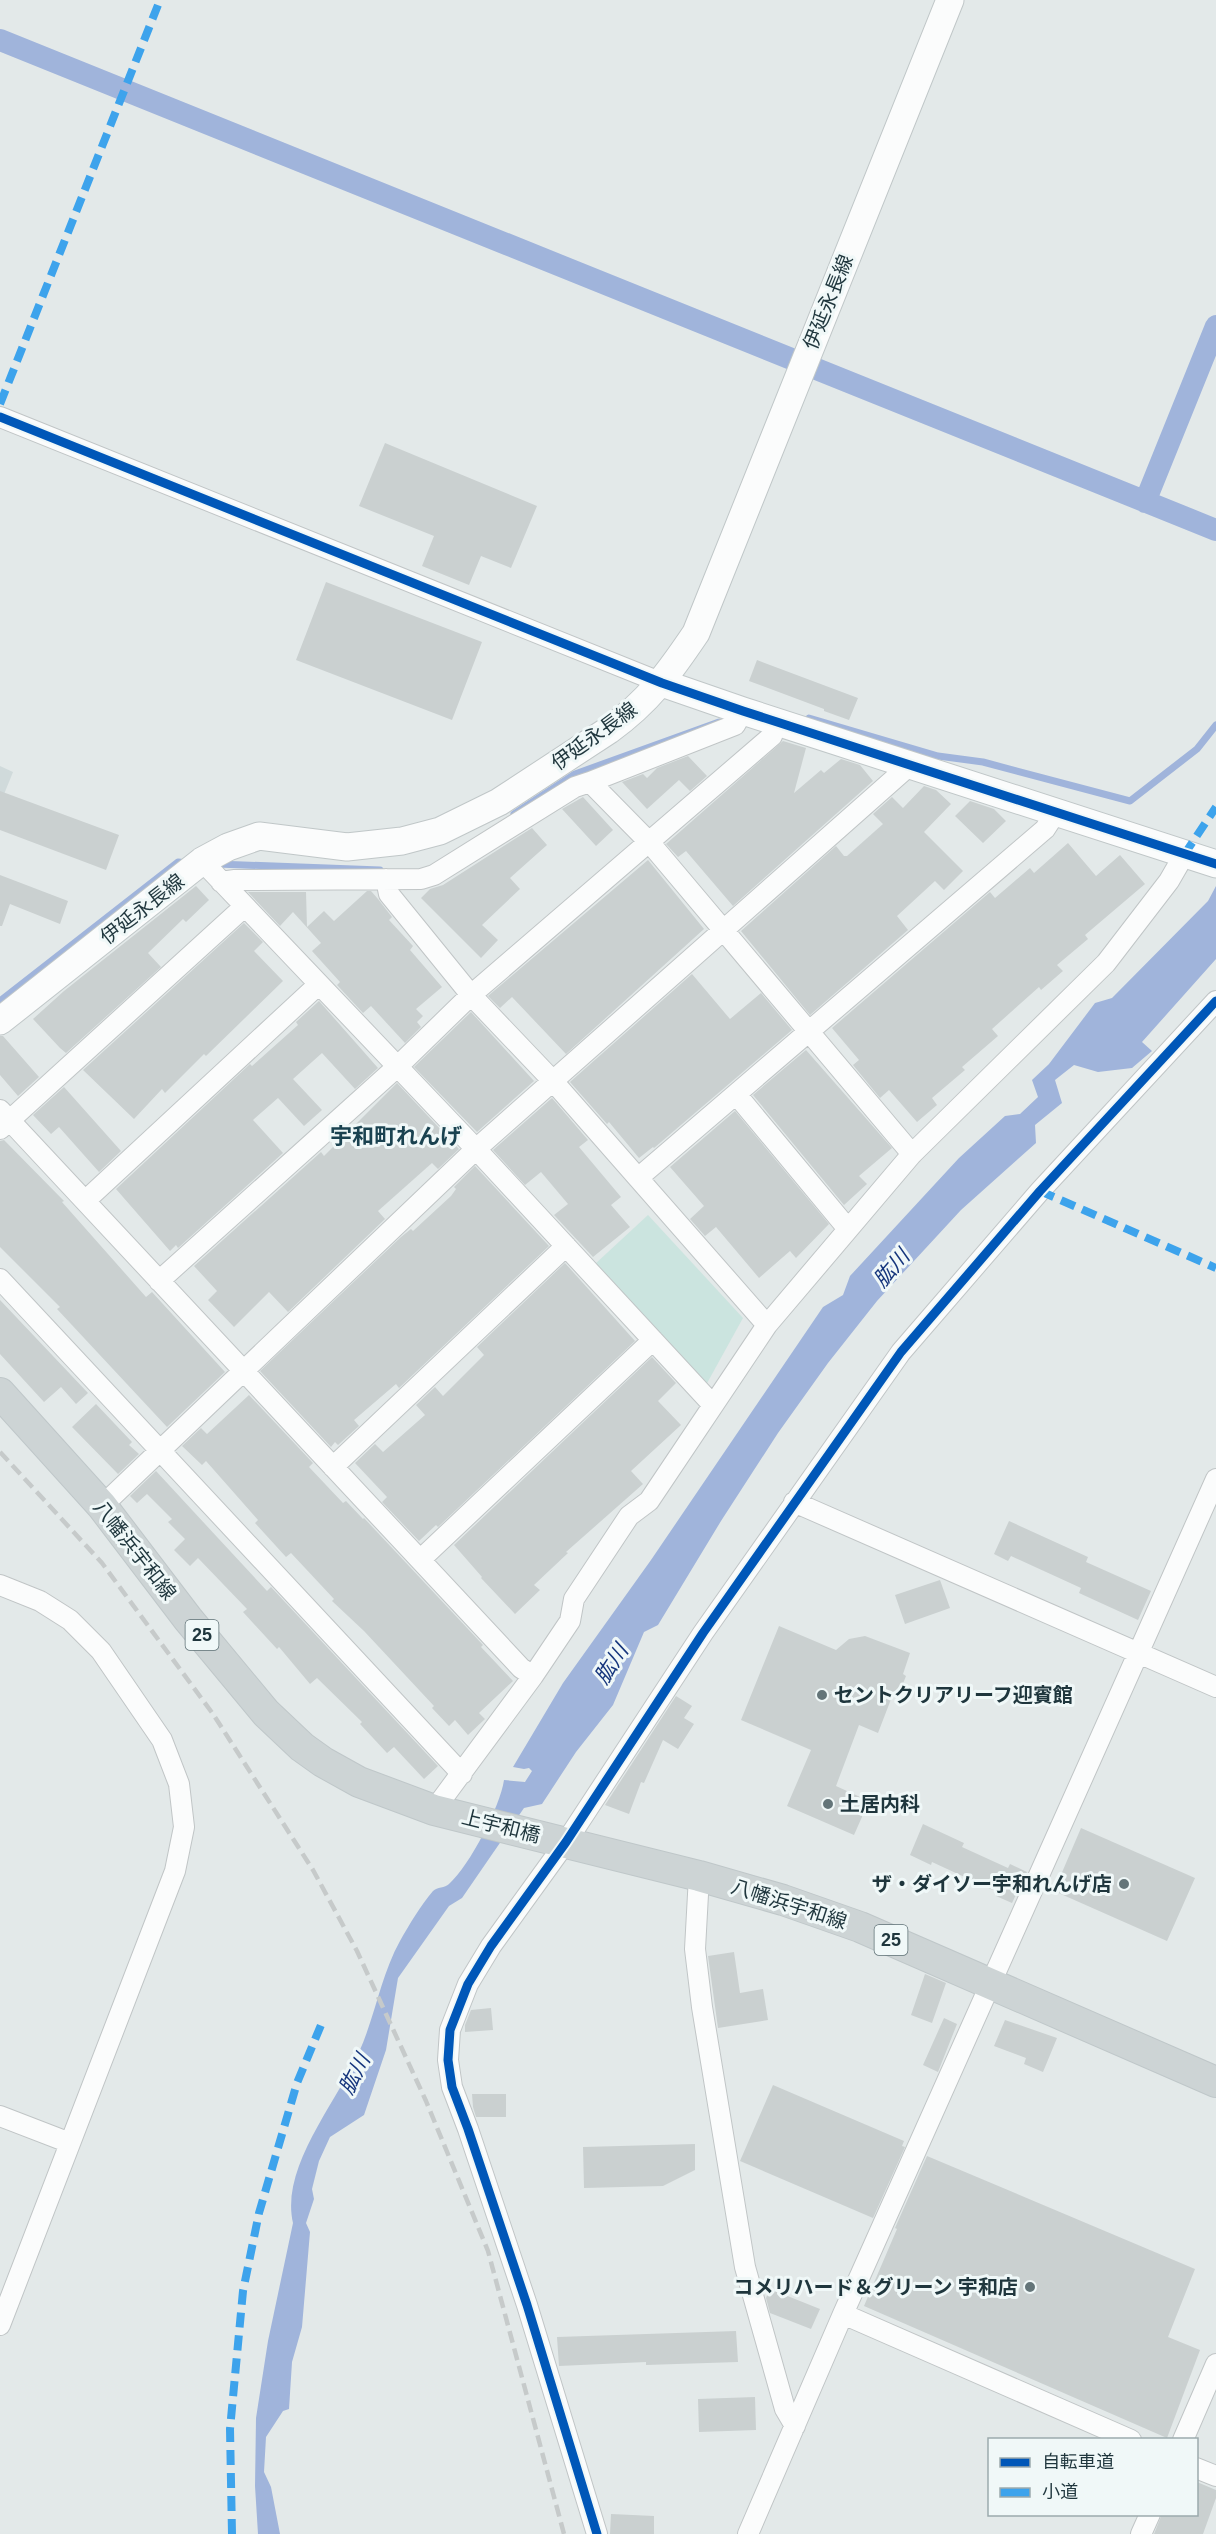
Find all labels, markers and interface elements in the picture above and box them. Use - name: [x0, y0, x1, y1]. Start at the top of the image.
- street label: 伊延永長線: [799, 252, 857, 352]
- street label: 伊延永長線: [547, 698, 641, 774]
- street label: 伊延永長線: [96, 870, 188, 948]
- district label: 宇和町れんげ: [330, 1124, 462, 1149]
- water label: 肱川: [869, 1243, 915, 1291]
- street label: 八幡浜宇和線: [89, 1496, 181, 1604]
- road number: 25: [186, 1620, 218, 1650]
- water label: 肱川: [590, 1638, 633, 1688]
- place label: セントクリアリーフ迎賓館: [834, 1684, 1073, 1706]
- marker: セントクリアリーフ迎賓館: [815, 1688, 829, 1702]
- place label: 土居内科: [840, 1793, 920, 1815]
- marker: 土居内科: [821, 1797, 835, 1811]
- street label: 上宇和橋: [460, 1806, 542, 1846]
- place label: ザ・ダイソー宇和れんげ店: [872, 1873, 1112, 1895]
- street label: 八幡浜宇和線: [729, 1875, 849, 1933]
- marker: ザ・ダイソー宇和れんげ店: [1117, 1877, 1131, 1891]
- road number: 25: [874, 1925, 908, 1955]
- water label: 肱川: [334, 2048, 375, 2098]
- place label: コメリハード＆グリーン 宇和店: [733, 2276, 1018, 2298]
- marker: コメリハード＆グリーン 宇和店: [1023, 2280, 1037, 2294]
- legend: [988, 2438, 1198, 2516]
- text: 自転車道: [1042, 2452, 1114, 2472]
- text: 小道: [1042, 2482, 1078, 2502]

